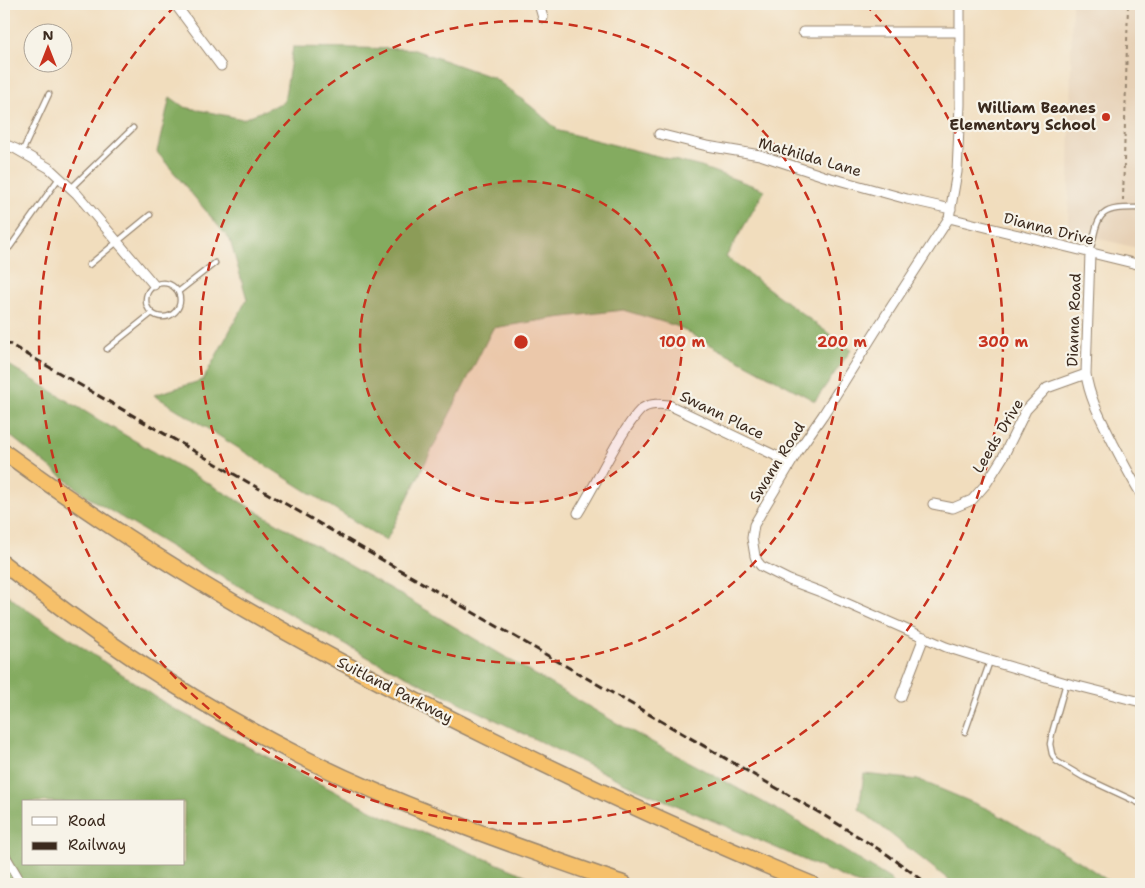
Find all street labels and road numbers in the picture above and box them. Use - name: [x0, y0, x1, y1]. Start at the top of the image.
- street label: Mathilda Lane: [756, 133, 864, 181]
- street label: Dianna Drive: [1002, 208, 1096, 250]
- street label: Dianna Road: [1062, 272, 1086, 367]
- street label: Swann Place: [676, 386, 768, 444]
- street label: Leeds Drive: [968, 395, 1028, 477]
- street label: Swann Road: [744, 418, 810, 506]
- street label: Suitland Parkway: [334, 652, 456, 728]

